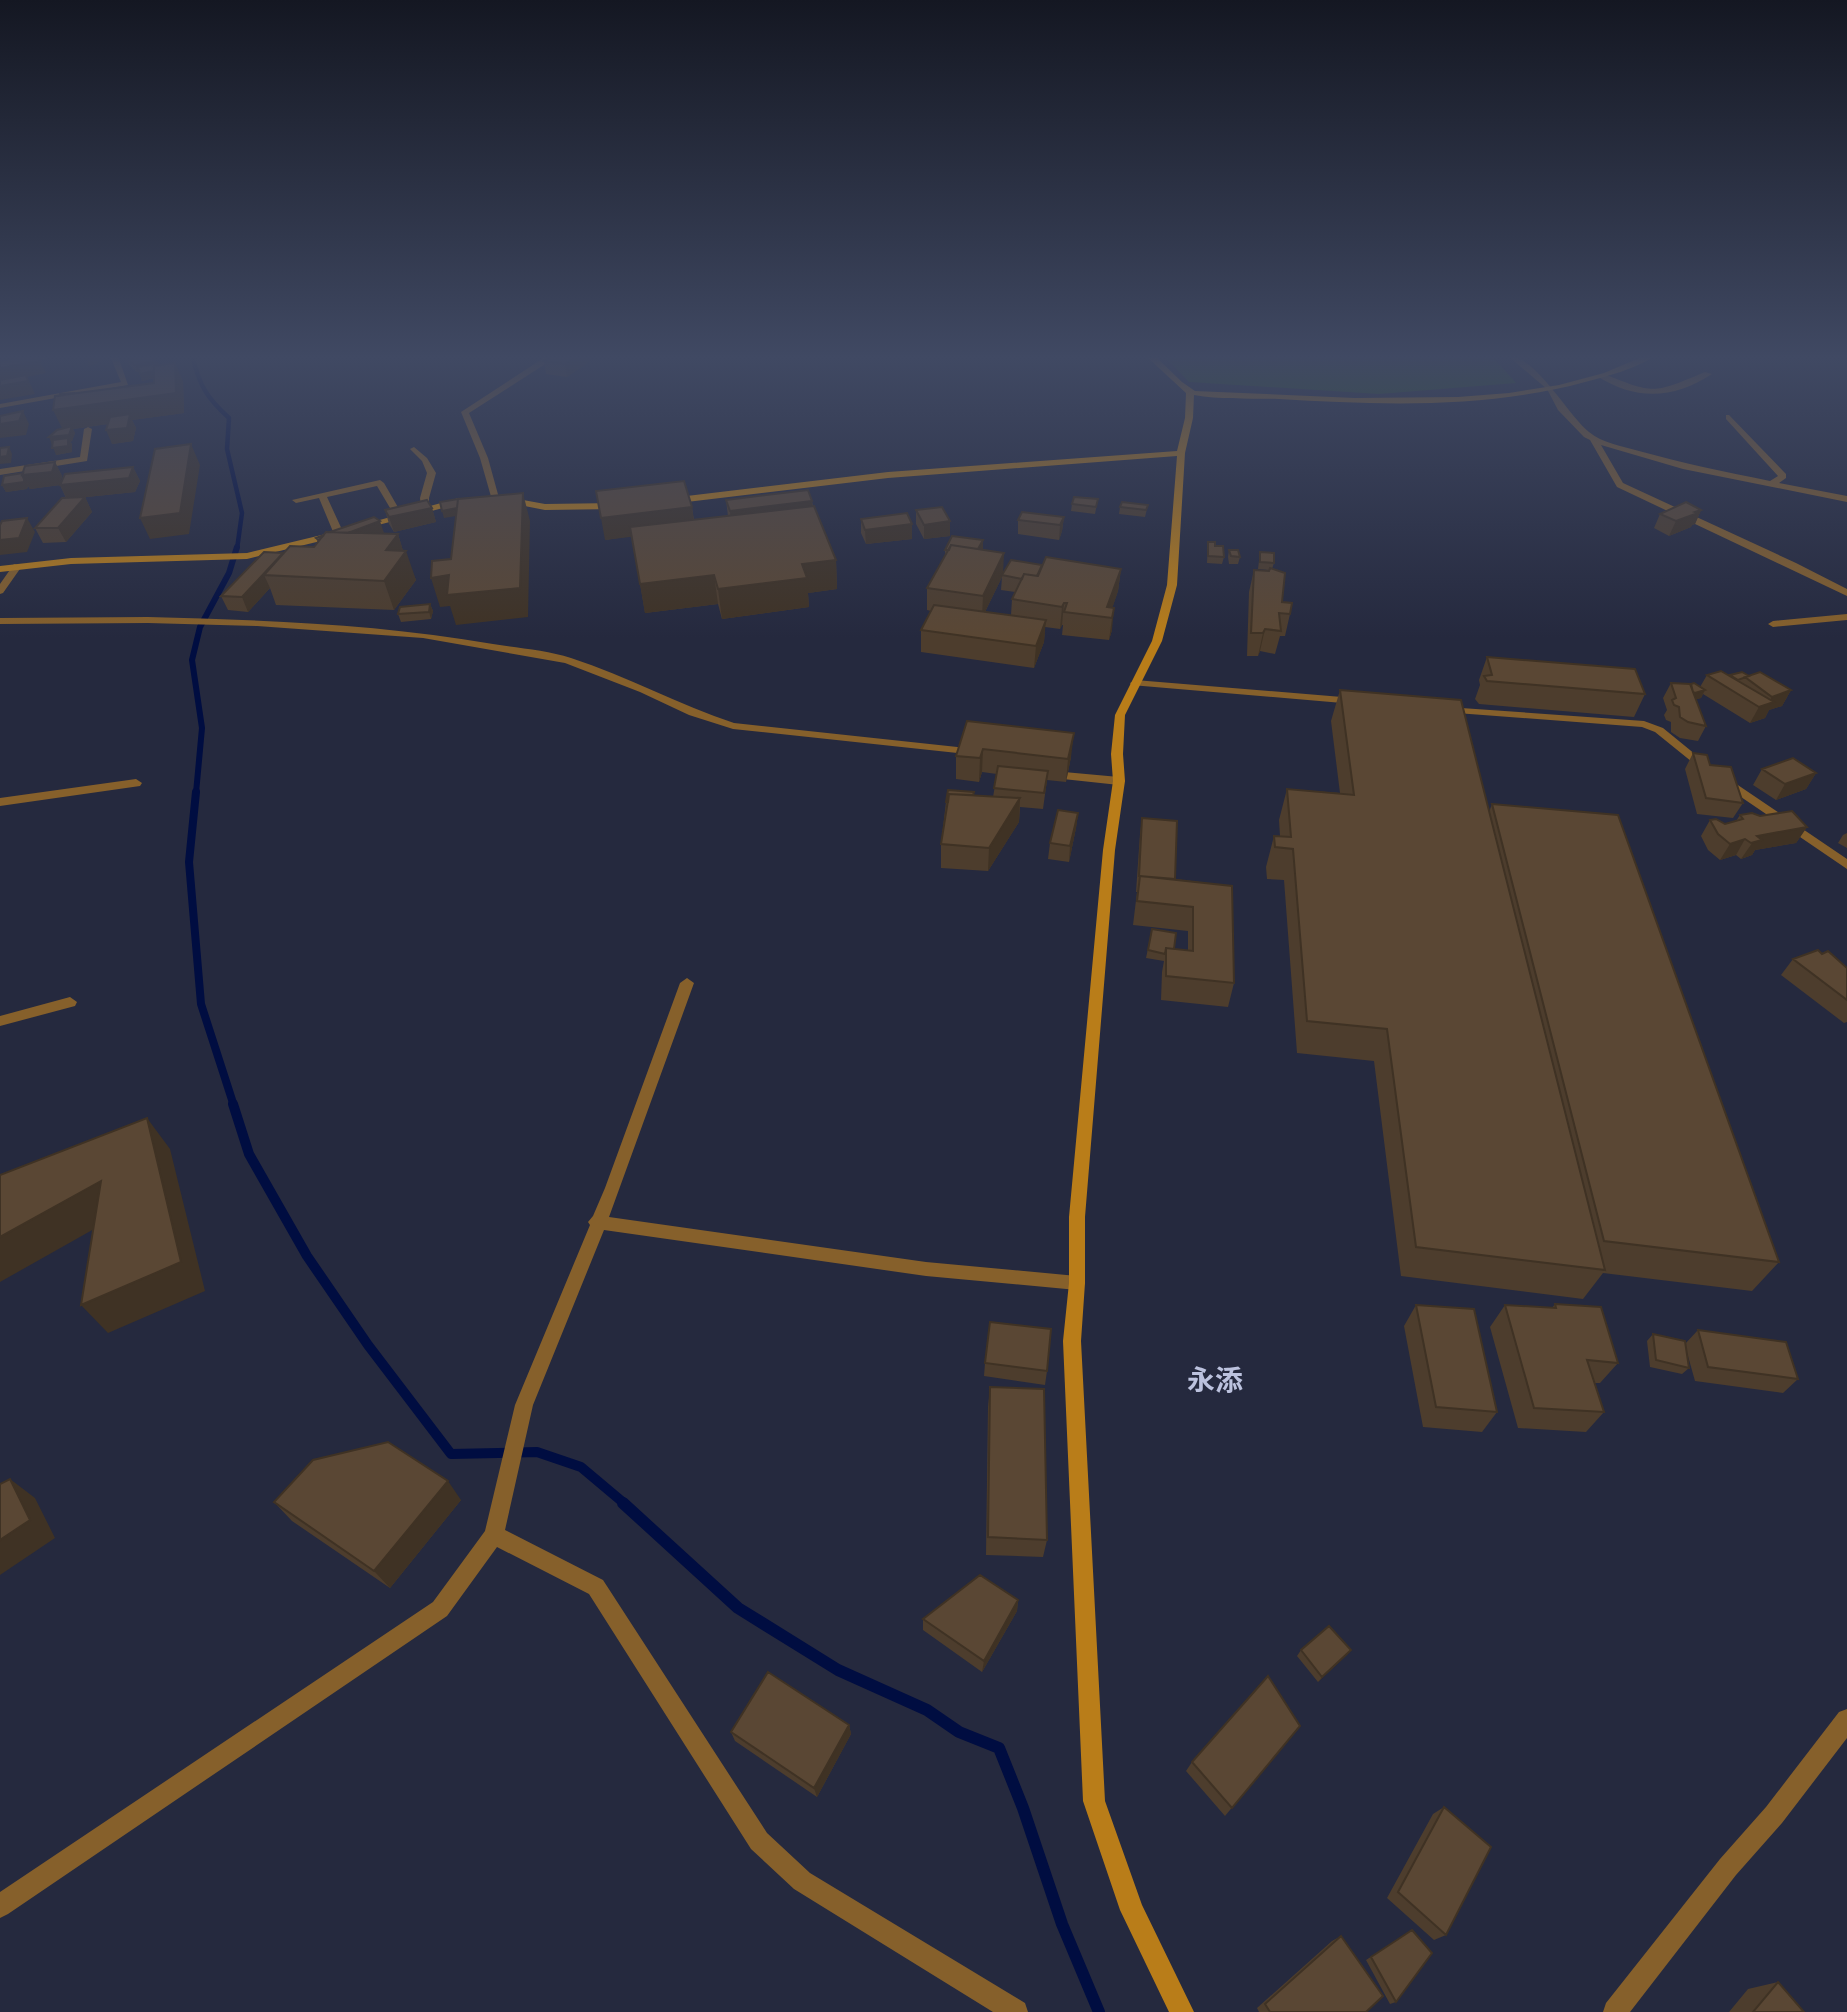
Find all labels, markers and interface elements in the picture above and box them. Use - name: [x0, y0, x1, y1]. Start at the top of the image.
- district label: 永添: [1187, 1364, 1243, 1397]

